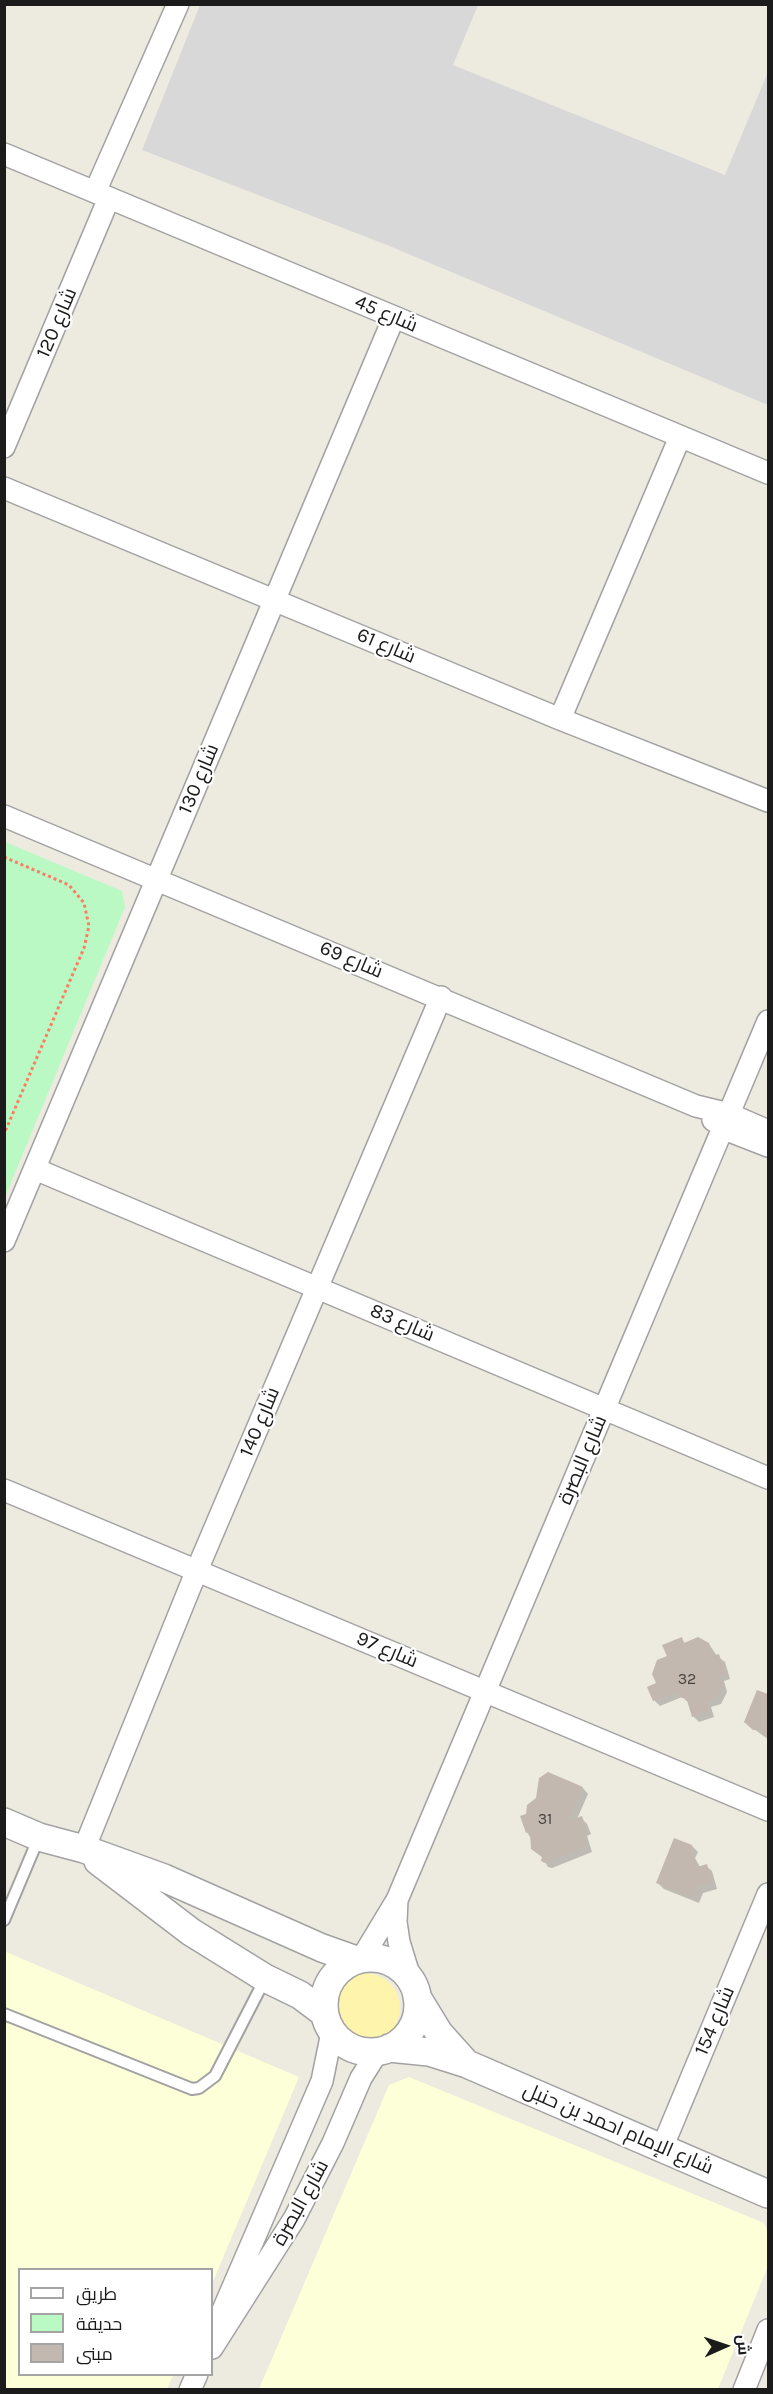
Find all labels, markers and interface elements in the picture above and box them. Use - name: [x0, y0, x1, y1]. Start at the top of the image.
- street label: شارع 120: [32, 284, 82, 362]
- street label: شارع 45: [351, 290, 421, 338]
- street label: شارع 61: [353, 623, 419, 669]
- street label: شارع 130: [174, 740, 224, 818]
- street label: شارع 69: [316, 936, 386, 984]
- street label: شارع 83: [366, 1299, 438, 1347]
- street label: شارع 140: [235, 1384, 285, 1460]
- street label: شارع البصرة: [554, 1412, 612, 1508]
- street label: شارع 97: [353, 1626, 421, 1674]
- house number: 32: [678, 1669, 696, 1689]
- house number: 31: [538, 1809, 552, 1829]
- street label: شارع 154: [690, 1983, 740, 2059]
- street label: شارع الإمام احمد بن حنبل: [519, 2078, 717, 2180]
- street label: شارع البصرة: [268, 2156, 334, 2250]
- legend: [18, 2268, 213, 2376]
- text: طريق: [76, 2283, 117, 2305]
- text: حديقة: [76, 2313, 122, 2335]
- north arrow: [695, 2316, 755, 2376]
- text: ش: [733, 2334, 753, 2356]
- text: مبنى: [76, 2343, 113, 2365]

